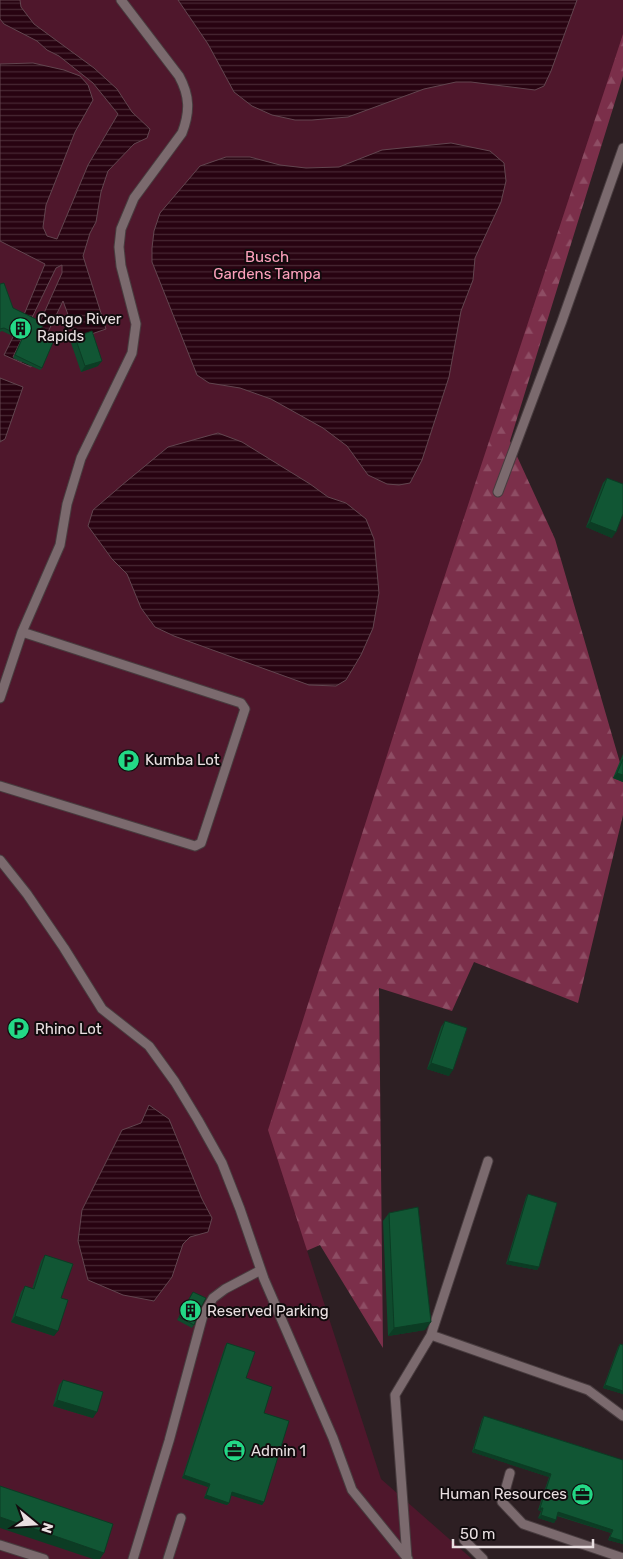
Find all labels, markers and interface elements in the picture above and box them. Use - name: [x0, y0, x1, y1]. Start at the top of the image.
- park label: Busch Gardens Tampa: [213, 248, 321, 283]
- place label: Congo River Rapids: [37, 310, 122, 345]
- building icon: Congo River Rapids: [9, 316, 33, 340]
- parking icon: Kumba Lot: [117, 748, 141, 772]
- place label: Kumba Lot: [145, 751, 220, 769]
- parking icon: Rhino Lot: [7, 1017, 31, 1041]
- place label: Rhino Lot: [35, 1020, 102, 1038]
- building icon: Reserved Parking: [179, 1299, 203, 1323]
- place label: Reserved Parking: [207, 1302, 329, 1320]
- office icon: Admin 1: [223, 1439, 247, 1463]
- place label: Admin 1: [251, 1442, 306, 1460]
- office icon: Human Resources: [571, 1482, 595, 1506]
- place label: Human Resources: [440, 1485, 567, 1503]
- north arrow: [10, 1499, 60, 1549]
- scale bar: [453, 1516, 593, 1548]
- text: N: [37, 1520, 57, 1535]
- text: 50 m: [460, 1525, 495, 1543]

